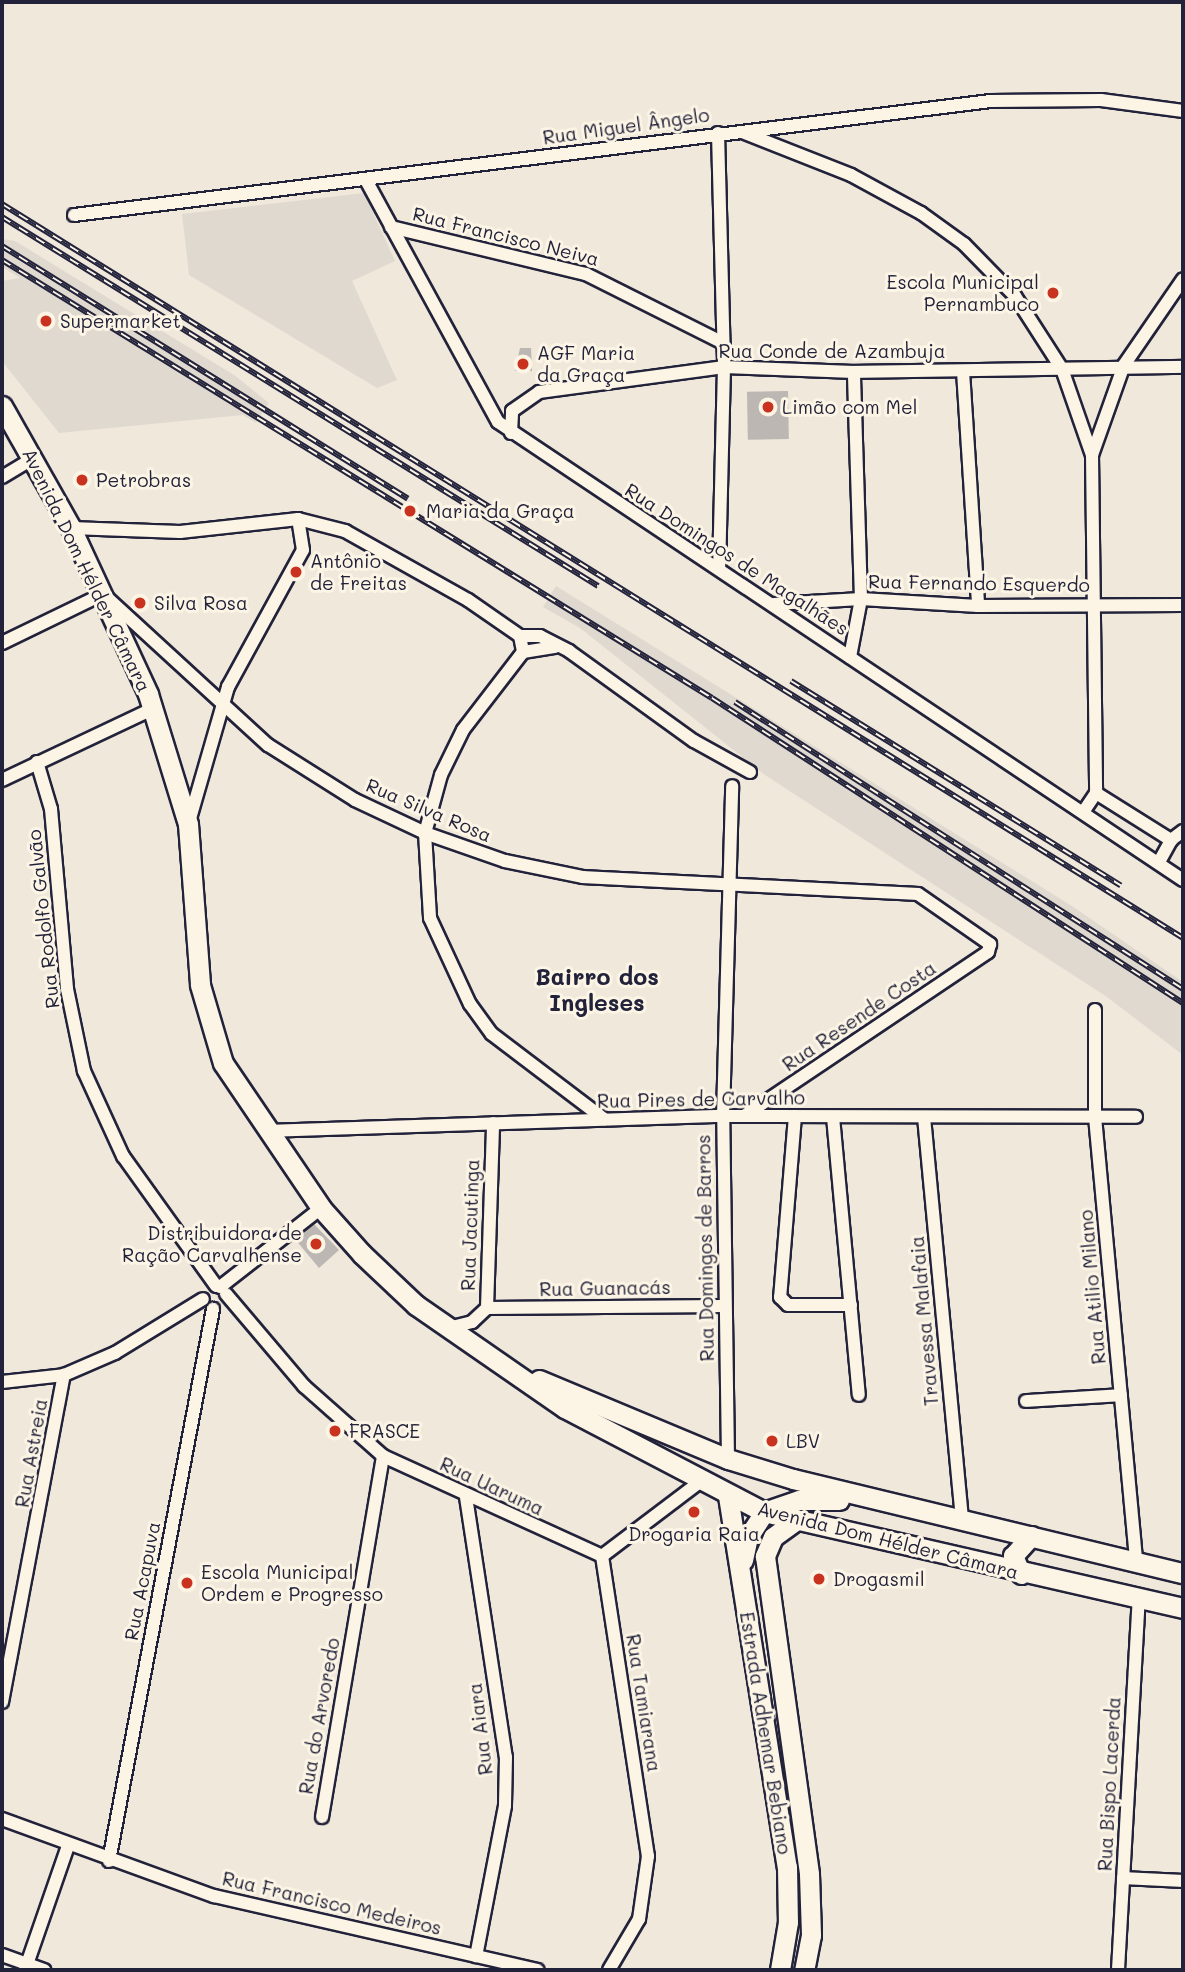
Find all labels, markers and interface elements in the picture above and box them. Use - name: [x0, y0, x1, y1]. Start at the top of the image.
- street label: Rua Miguel Ângelo: [541, 103, 711, 149]
- street label: Rua Francisco Neiva: [410, 202, 602, 270]
- place label: Escola Municipal Pernambuco: [887, 271, 1039, 315]
- marker: Escola Municipal Pernambuco: [1045, 285, 1061, 301]
- place label: Supermarket: [60, 310, 181, 332]
- marker: Supermarket: [38, 313, 54, 329]
- street label: Rua Conde de Azambuja: [718, 340, 946, 362]
- place label: AGF Maria da Graça: [537, 342, 635, 386]
- marker: AGF Maria da Graça: [515, 356, 531, 372]
- place label: Limão com Mel: [782, 396, 917, 418]
- marker: Limão com Mel: [760, 399, 776, 415]
- street label: Avenida Dom Hélder Câmara: [18, 444, 156, 696]
- place label: Petrobras: [96, 469, 191, 491]
- marker: Petrobras: [74, 472, 90, 488]
- street label: Rua Domingos de Magalhães: [621, 478, 853, 640]
- place label: Maria da Graça: [426, 500, 575, 522]
- marker: Maria da Graça: [400, 501, 420, 521]
- place label: Antônio de Freitas: [310, 550, 407, 594]
- marker: Antônio de Freitas: [288, 564, 304, 580]
- street label: Rua Fernando Esquerdo: [868, 570, 1090, 596]
- place label: Silva Rosa: [154, 592, 248, 614]
- marker: Silva Rosa: [132, 595, 148, 611]
- street label: Rua Silva Rosa: [363, 773, 495, 847]
- street label: Rua Rodolfo Galvão: [22, 828, 64, 1010]
- street label: Rua Resende Costa: [778, 956, 940, 1076]
- district label: Bairro dos Ingleses: [535, 962, 659, 1016]
- street label: Rua Pires de Carvalho: [597, 1086, 805, 1112]
- street label: Rua Domingos de Barros: [692, 1134, 718, 1362]
- street label: Rua Jacutinga: [456, 1159, 484, 1291]
- street label: Rua Atilio Milano: [1074, 1209, 1110, 1365]
- place label: Distribuidora de Ração Carvalhense: [122, 1222, 302, 1266]
- street label: Travessa Malafaia: [905, 1235, 943, 1407]
- marker: Distribuidora de Ração Carvalhense: [308, 1236, 324, 1252]
- street label: Rua Guanacás: [539, 1275, 671, 1301]
- street label: Rua Astreia: [10, 1397, 52, 1509]
- place label: FRASCE: [349, 1420, 420, 1442]
- marker: FRASCE: [327, 1423, 343, 1439]
- place label: LBV: [786, 1430, 820, 1452]
- marker: LBV: [764, 1433, 780, 1449]
- street label: Rua Uaruma: [436, 1452, 548, 1520]
- street label: Avenida Dom Hélder Câmara: [755, 1497, 1021, 1583]
- marker: Drogaria Raia: [686, 1504, 702, 1520]
- street label: Rua Acapuva: [119, 1520, 165, 1642]
- place label: Drogaria Raia: [628, 1523, 760, 1545]
- place label: Escola Municipal Ordem e Progresso: [201, 1561, 383, 1605]
- place label: Drogasmil: [833, 1568, 925, 1590]
- marker: Drogasmil: [811, 1571, 827, 1587]
- marker: Escola Municipal Ordem e Progresso: [179, 1575, 195, 1591]
- street label: Estrada Adhemar Bebiano: [736, 1610, 796, 1856]
- street label: Rua Tamiarana: [622, 1632, 666, 1774]
- street label: Rua do Arvoredo: [294, 1636, 344, 1796]
- street label: Rua Aiara: [463, 1682, 497, 1776]
- street label: Rua Bispo Lacerda: [1093, 1696, 1125, 1872]
- street label: Rua Francisco Medeiros: [220, 1867, 444, 1939]

